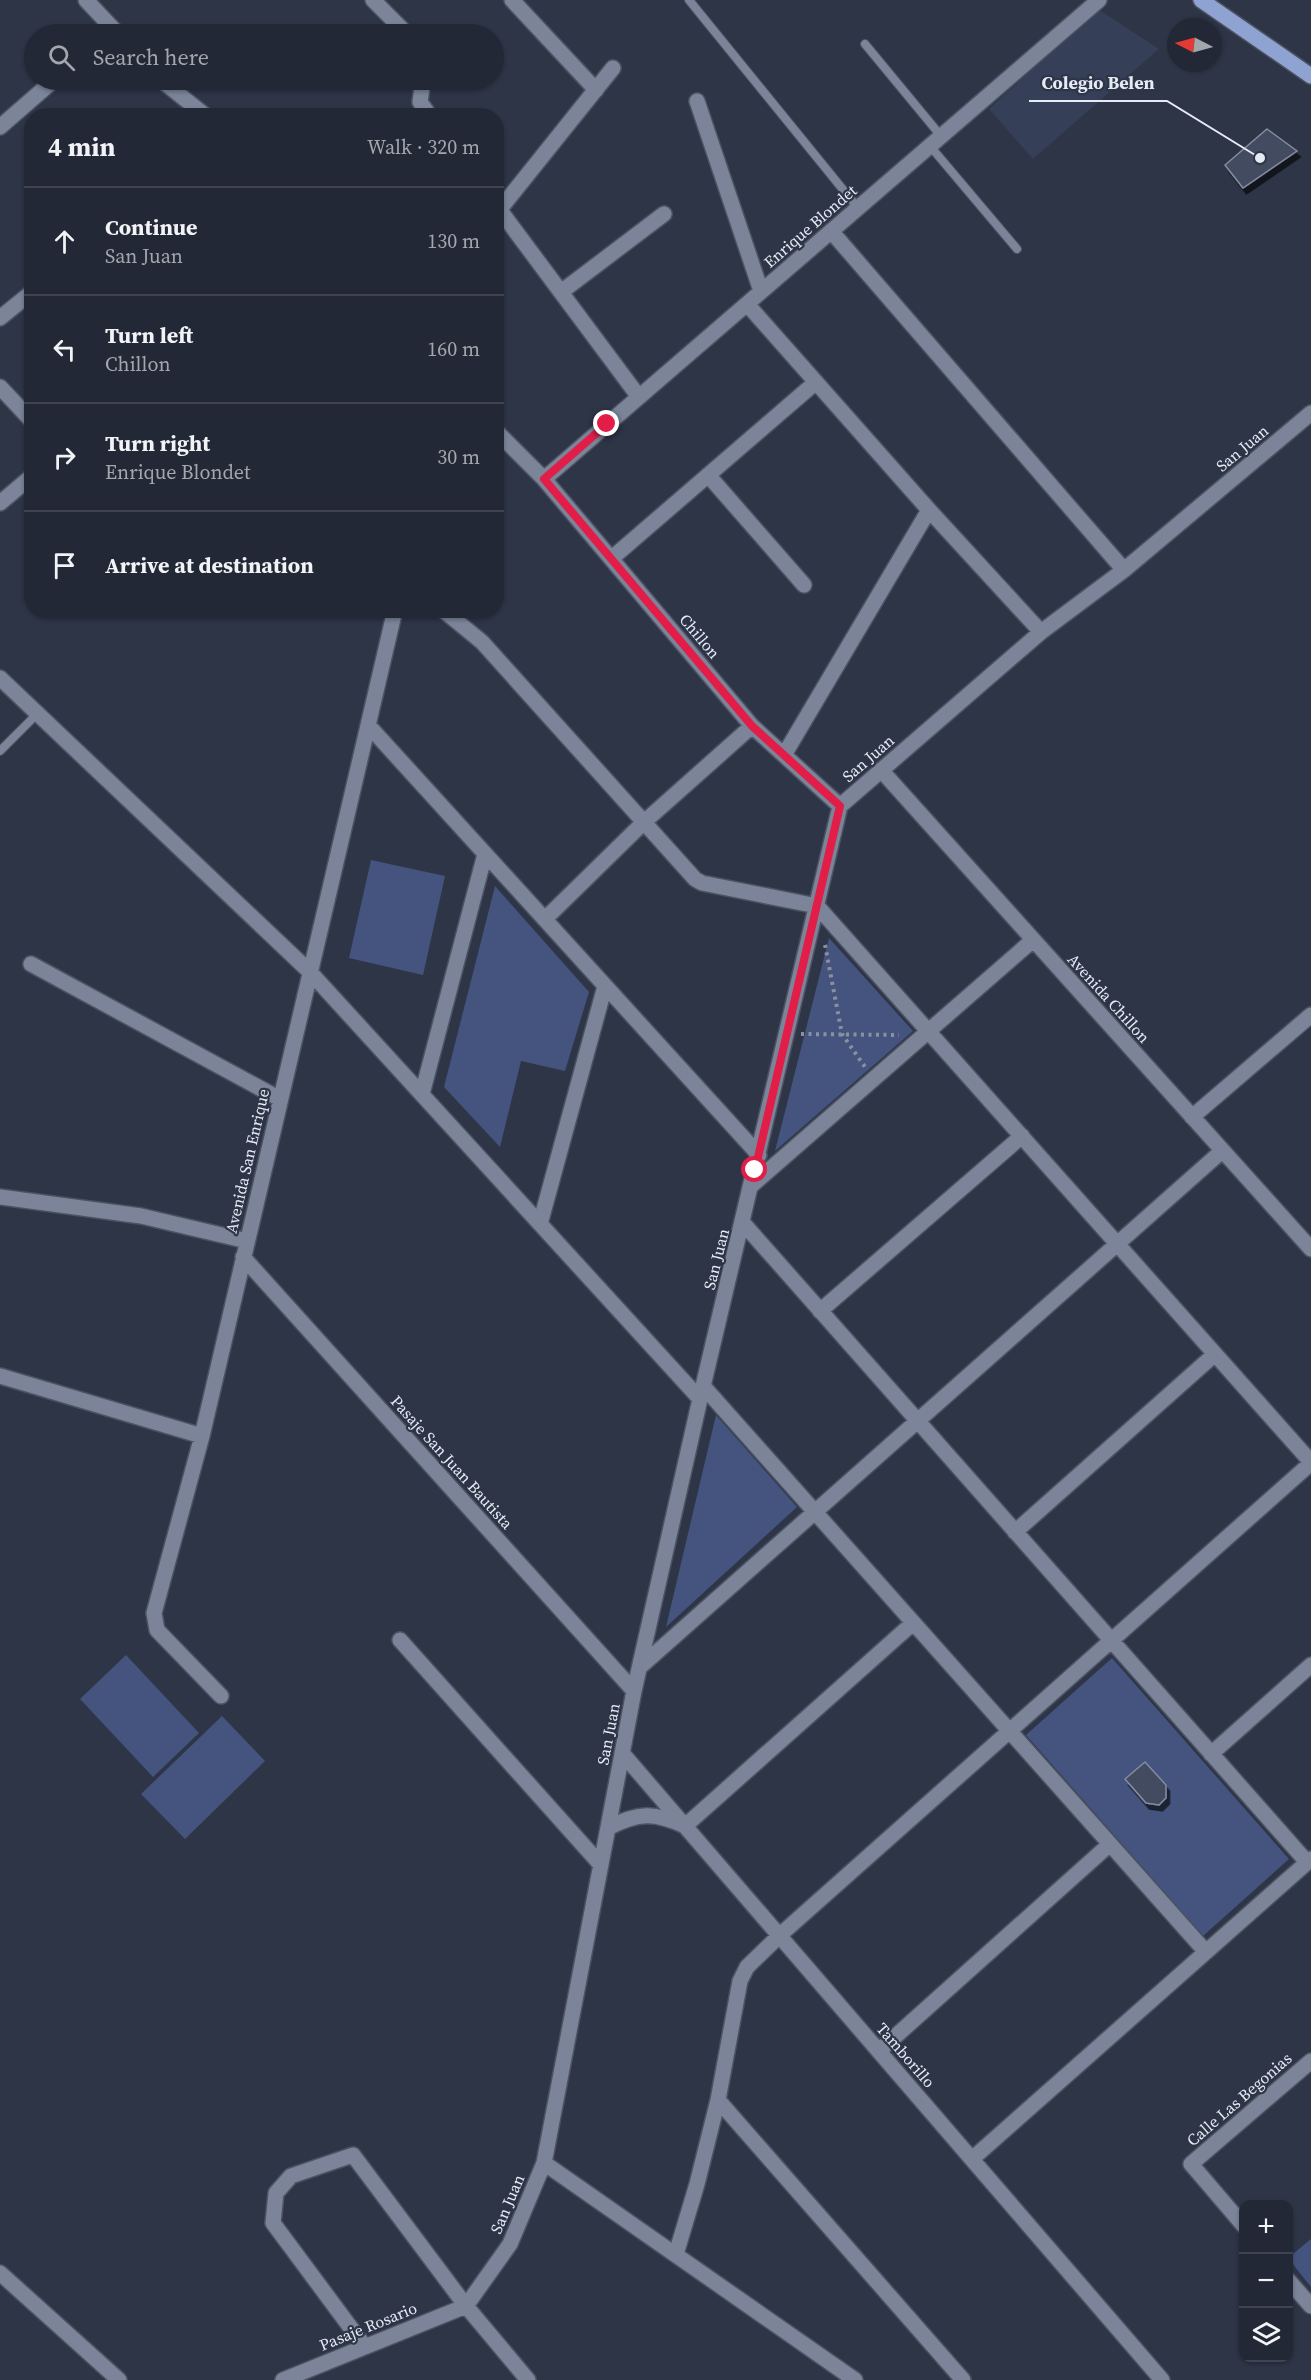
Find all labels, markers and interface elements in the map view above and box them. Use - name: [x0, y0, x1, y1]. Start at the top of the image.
- north arrow: [1167, 18, 1221, 72]
- search box: [24, 24, 504, 90]
- icon: search: [45, 41, 78, 74]
- text: Search here: [93, 42, 209, 72]
- callout: Colegio Belen: [1029, 65, 1167, 101]
- text: Colegio Belen: [1041, 70, 1155, 95]
- text: 4 min: [48, 129, 115, 165]
- text: Walk · 320 m: [367, 133, 480, 161]
- street label: Enrique Blondet: [759, 179, 862, 272]
- text: Continue: [105, 212, 198, 242]
- icon: ahead: [48, 225, 81, 258]
- text: 130 m: [427, 227, 480, 255]
- text: San Juan: [105, 242, 183, 270]
- text: Turn left: [105, 320, 193, 350]
- icon: left: [48, 333, 81, 366]
- text: 160 m: [427, 335, 480, 363]
- text: Chillon: [105, 350, 171, 378]
- route end: [593, 410, 619, 436]
- street label: San Juan: [1211, 419, 1273, 476]
- text: Turn right: [105, 428, 210, 458]
- icon: right: [48, 441, 81, 474]
- text: 30 m: [437, 443, 480, 471]
- text: Enrique Blondet: [105, 458, 251, 486]
- icon: arrive: [48, 549, 81, 582]
- text: Arrive at destination: [105, 550, 314, 580]
- street label: Chillon: [675, 609, 725, 663]
- street label: San Juan: [837, 729, 899, 787]
- street label: Avenida Chillon: [1063, 949, 1155, 1048]
- street label: Avenida San Enrique: [220, 1087, 274, 1235]
- route start: [741, 1156, 767, 1182]
- street label: San Juan: [698, 1226, 734, 1292]
- street label: Pasaje San Juan Bautista: [386, 1390, 519, 1534]
- street label: San Juan: [591, 1701, 625, 1767]
- street label: Tamborillo: [872, 2018, 940, 2092]
- street label: Calle Las Begonias: [1182, 2047, 1296, 2151]
- street label: San Juan: [485, 2171, 529, 2237]
- map controls: [1239, 2200, 1293, 2362]
- button: +: [1239, 2200, 1293, 2254]
- button: −: [1239, 2254, 1293, 2308]
- street label: Pasaje Rosario: [316, 2296, 420, 2356]
- button: layers: [1239, 2308, 1293, 2362]

